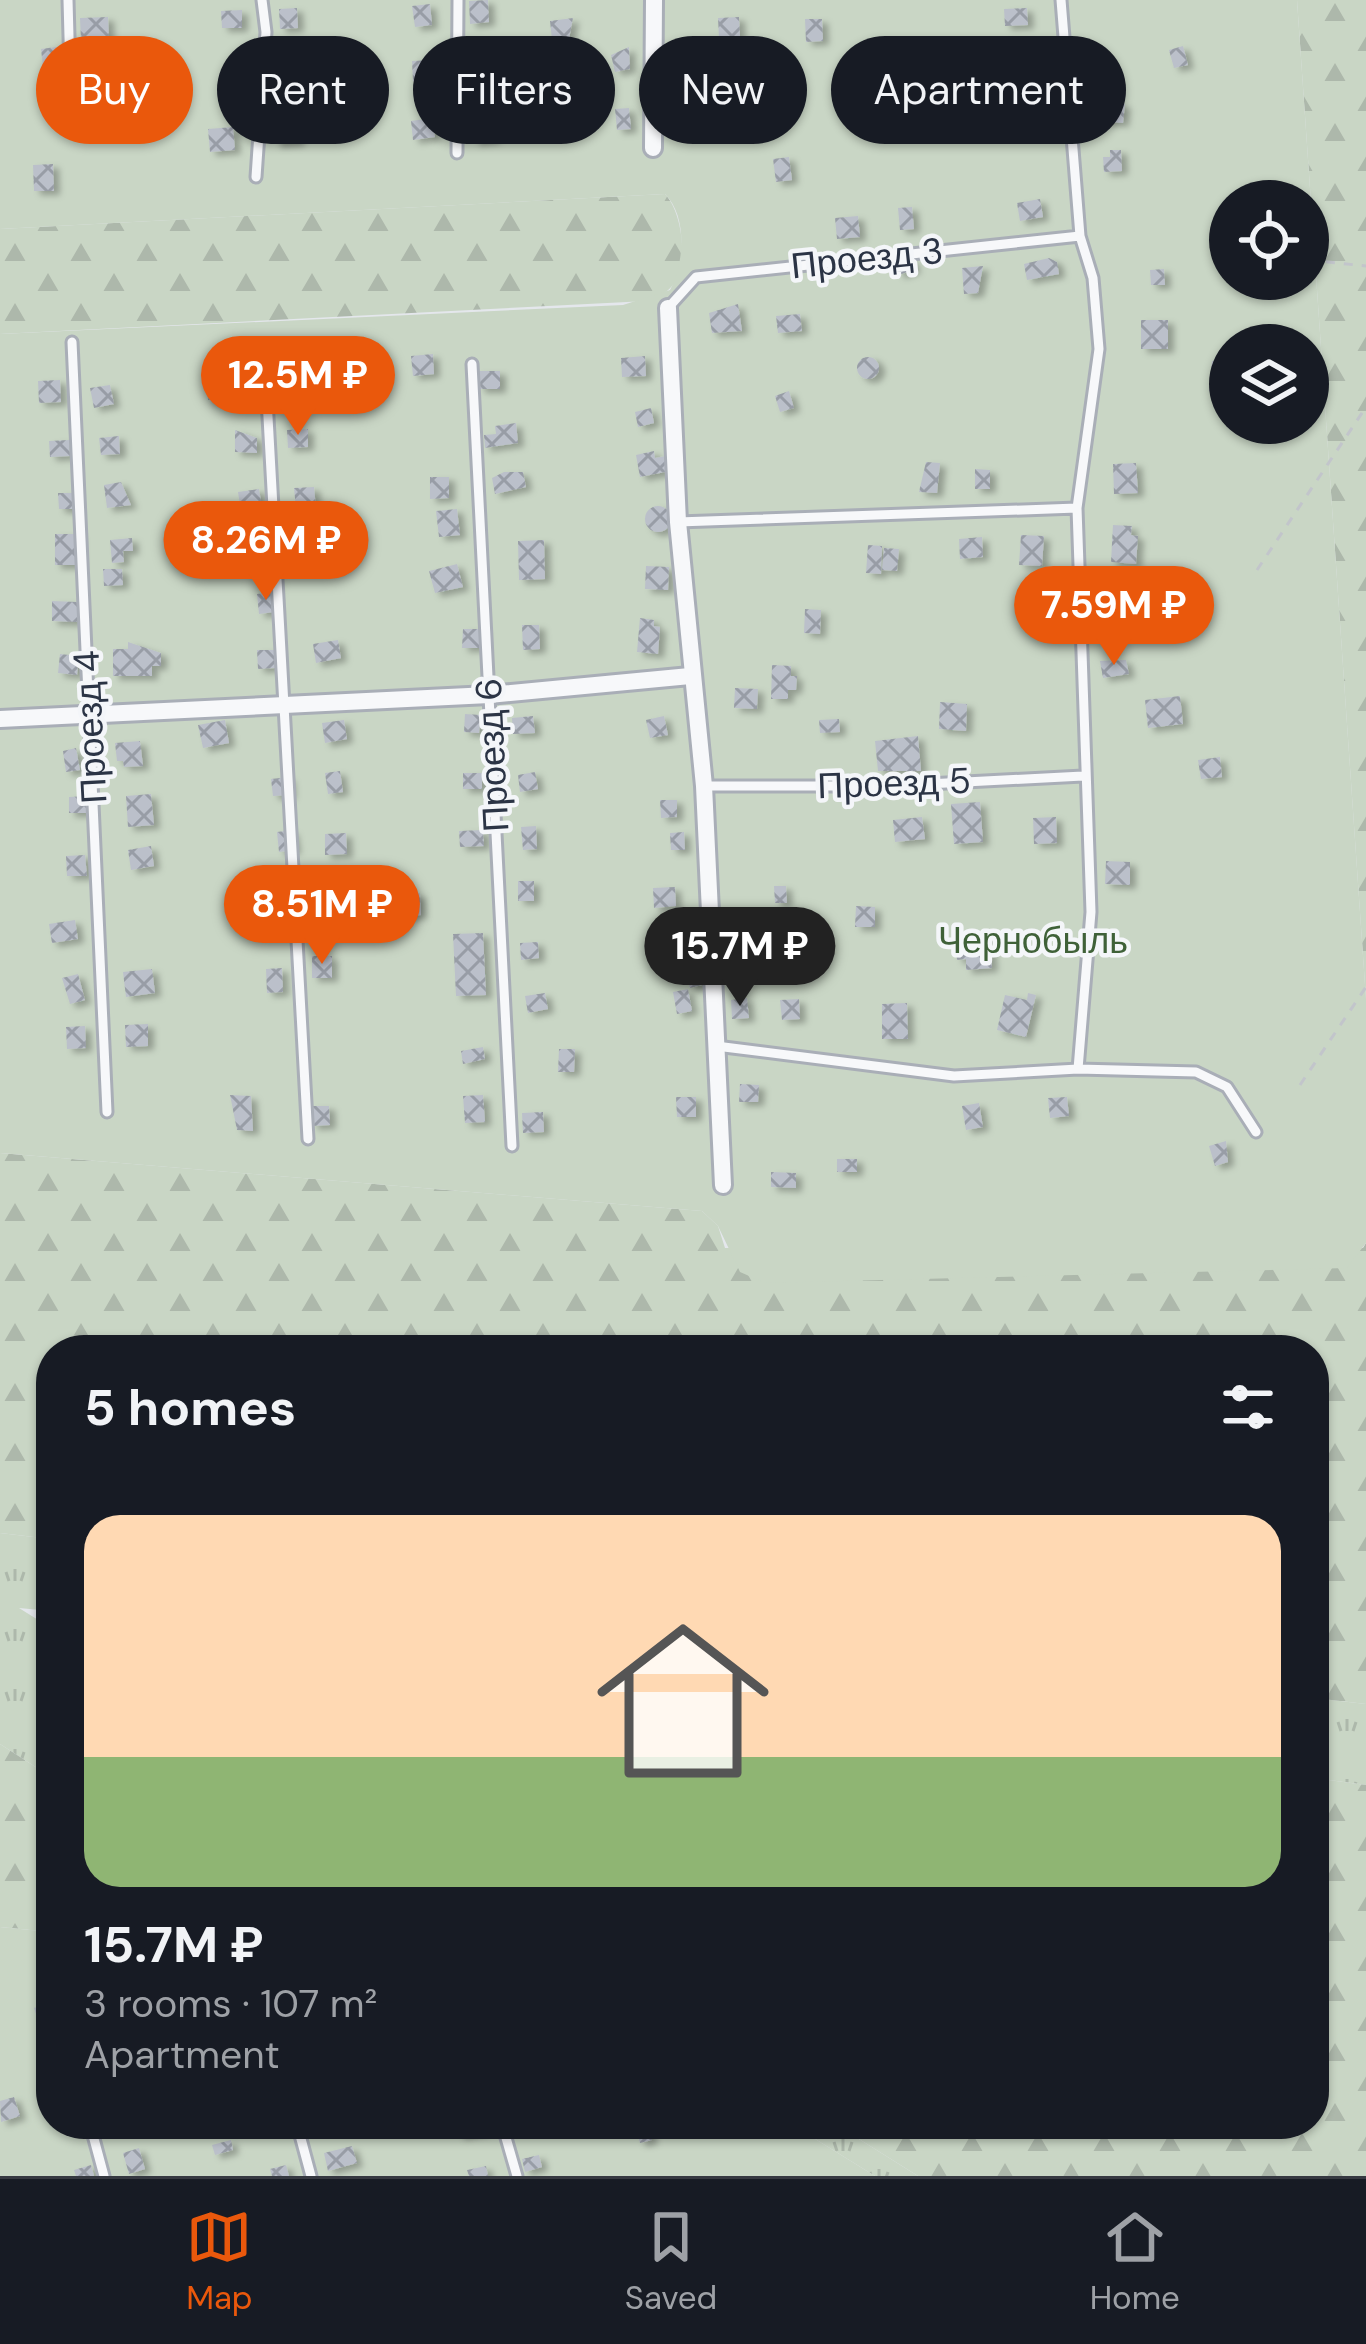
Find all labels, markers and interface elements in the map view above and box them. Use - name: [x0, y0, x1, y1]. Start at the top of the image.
- chip: Buy: [36, 36, 193, 144]
- chip: Rent: [217, 36, 389, 144]
- chip: Filters: [413, 36, 615, 144]
- chip: New: [639, 36, 807, 144]
- chip: Apartment: [831, 36, 1126, 144]
- map controls: [1209, 180, 1329, 444]
- button: locate: [1209, 180, 1329, 300]
- street label: Проезд 3: [789, 227, 945, 289]
- button: layers: [1209, 324, 1329, 444]
- pin: 12.5M ₽: [187, 336, 409, 438]
- text: 12.5M ₽: [228, 349, 368, 400]
- pin: 8.26M ₽: [155, 501, 377, 603]
- text: 8.26M ₽: [191, 514, 341, 565]
- pin: 7.59M ₽: [1003, 566, 1225, 668]
- text: 7.59M ₽: [1041, 579, 1187, 630]
- street label: Проезд 4: [63, 649, 117, 805]
- street label: Проезд 6: [465, 677, 519, 833]
- street label: Проезд 5: [817, 757, 971, 809]
- pin: 8.51M ₽: [211, 865, 433, 967]
- text: 8.51M ₽: [251, 878, 393, 929]
- pin: 15.7M ₽: [629, 907, 851, 1009]
- park label: Чернобыль: [938, 917, 1128, 964]
- text: 15.7M ₽: [671, 920, 809, 971]
- text: 5 homes: [84, 1374, 296, 1441]
- icon: filters: [1215, 1374, 1281, 1440]
- icon: home: [575, 1593, 791, 1809]
- text: 15.7M ₽: [84, 1911, 264, 1978]
- text: 3 rooms · 107 m²: [84, 1978, 377, 2029]
- text: Apartment: [84, 2029, 280, 2080]
- tab: Map: [186, 2204, 253, 2319]
- tab: Saved: [625, 2204, 717, 2319]
- tab: Home: [1090, 2204, 1180, 2319]

